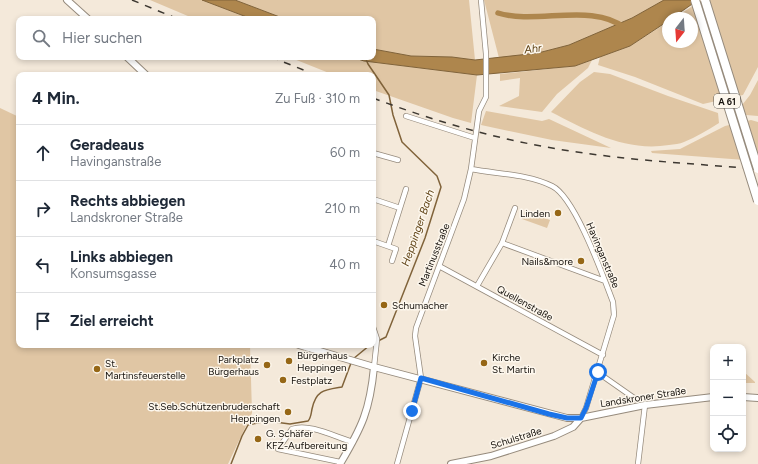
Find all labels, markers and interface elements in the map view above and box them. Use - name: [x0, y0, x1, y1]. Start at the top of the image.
- north arrow: [662, 12, 698, 48]
- search box: [16, 16, 376, 60]
- icon: search: [30, 27, 52, 49]
- text: Hier suchen: [62, 29, 142, 47]
- water label: Ahr: [523, 41, 544, 57]
- text: 4 Min.: [32, 88, 80, 108]
- text: Zu Fuß · 310 m: [275, 91, 360, 106]
- road number: A 61: [714, 94, 740, 108]
- text: Geradeaus: [70, 136, 144, 154]
- icon: ahead: [32, 142, 54, 164]
- text: 60 m: [330, 145, 360, 160]
- text: Havinganstraße: [70, 154, 161, 169]
- water label: Heppinger Bach: [399, 188, 437, 268]
- text: Rechts abbiegen: [70, 192, 185, 210]
- icon: right: [32, 198, 54, 220]
- text: 210 m: [325, 201, 360, 216]
- place label: Linden: [520, 207, 550, 220]
- marker: Linden: [553, 208, 563, 218]
- text: Landskroner Straße: [70, 210, 183, 225]
- street label: Havinganstraße: [583, 220, 623, 290]
- street label: Martinusstraße: [415, 221, 453, 288]
- text: Links abbiegen: [70, 248, 173, 266]
- icon: left: [32, 254, 54, 276]
- place label: Nails&more: [521, 255, 574, 268]
- marker: Nails&more: [576, 256, 586, 266]
- text: 40 m: [329, 257, 360, 272]
- text: Konsumsgasse: [70, 266, 157, 281]
- street label: Quellenstraße: [495, 282, 556, 324]
- place label: Schumacher: [392, 299, 449, 312]
- marker: Schumacher: [379, 300, 389, 310]
- icon: arrive: [32, 310, 54, 332]
- text: Ziel erreicht: [70, 312, 154, 330]
- map controls: [710, 344, 746, 452]
- button: +: [710, 344, 746, 380]
- place label: Bürgerhaus Heppingen: [297, 349, 348, 374]
- place label: Kirche St. Martin: [492, 351, 536, 376]
- place label: Parkplatz Bürgerhaus: [208, 353, 259, 378]
- marker: Bürgerhaus Heppingen: [284, 356, 294, 366]
- place label: St. Martinsfeuerstelle: [105, 357, 186, 382]
- marker: Kirche St. Martin: [479, 358, 489, 368]
- marker: Parkplatz Bürgerhaus: [262, 360, 272, 370]
- route start: [589, 363, 607, 381]
- marker: St. Martinsfeuerstelle: [92, 364, 102, 374]
- place label: Festplatz: [291, 374, 332, 387]
- marker: Festplatz: [278, 375, 288, 385]
- button: −: [710, 380, 746, 416]
- street label: Landskroner Straße: [599, 384, 687, 410]
- place label: St.Seb.Schützenbruderschaft Heppingen: [148, 400, 280, 425]
- route end: [403, 402, 421, 420]
- marker: St.Seb.Schützenbruderschaft Heppingen: [283, 407, 293, 417]
- button: locate: [710, 416, 746, 452]
- street label: Schulstraße: [489, 424, 544, 452]
- place label: G. Schäfer KFZ-Aufbereitung: [266, 427, 348, 452]
- marker: G. Schäfer KFZ-Aufbereitung: [253, 434, 263, 444]

